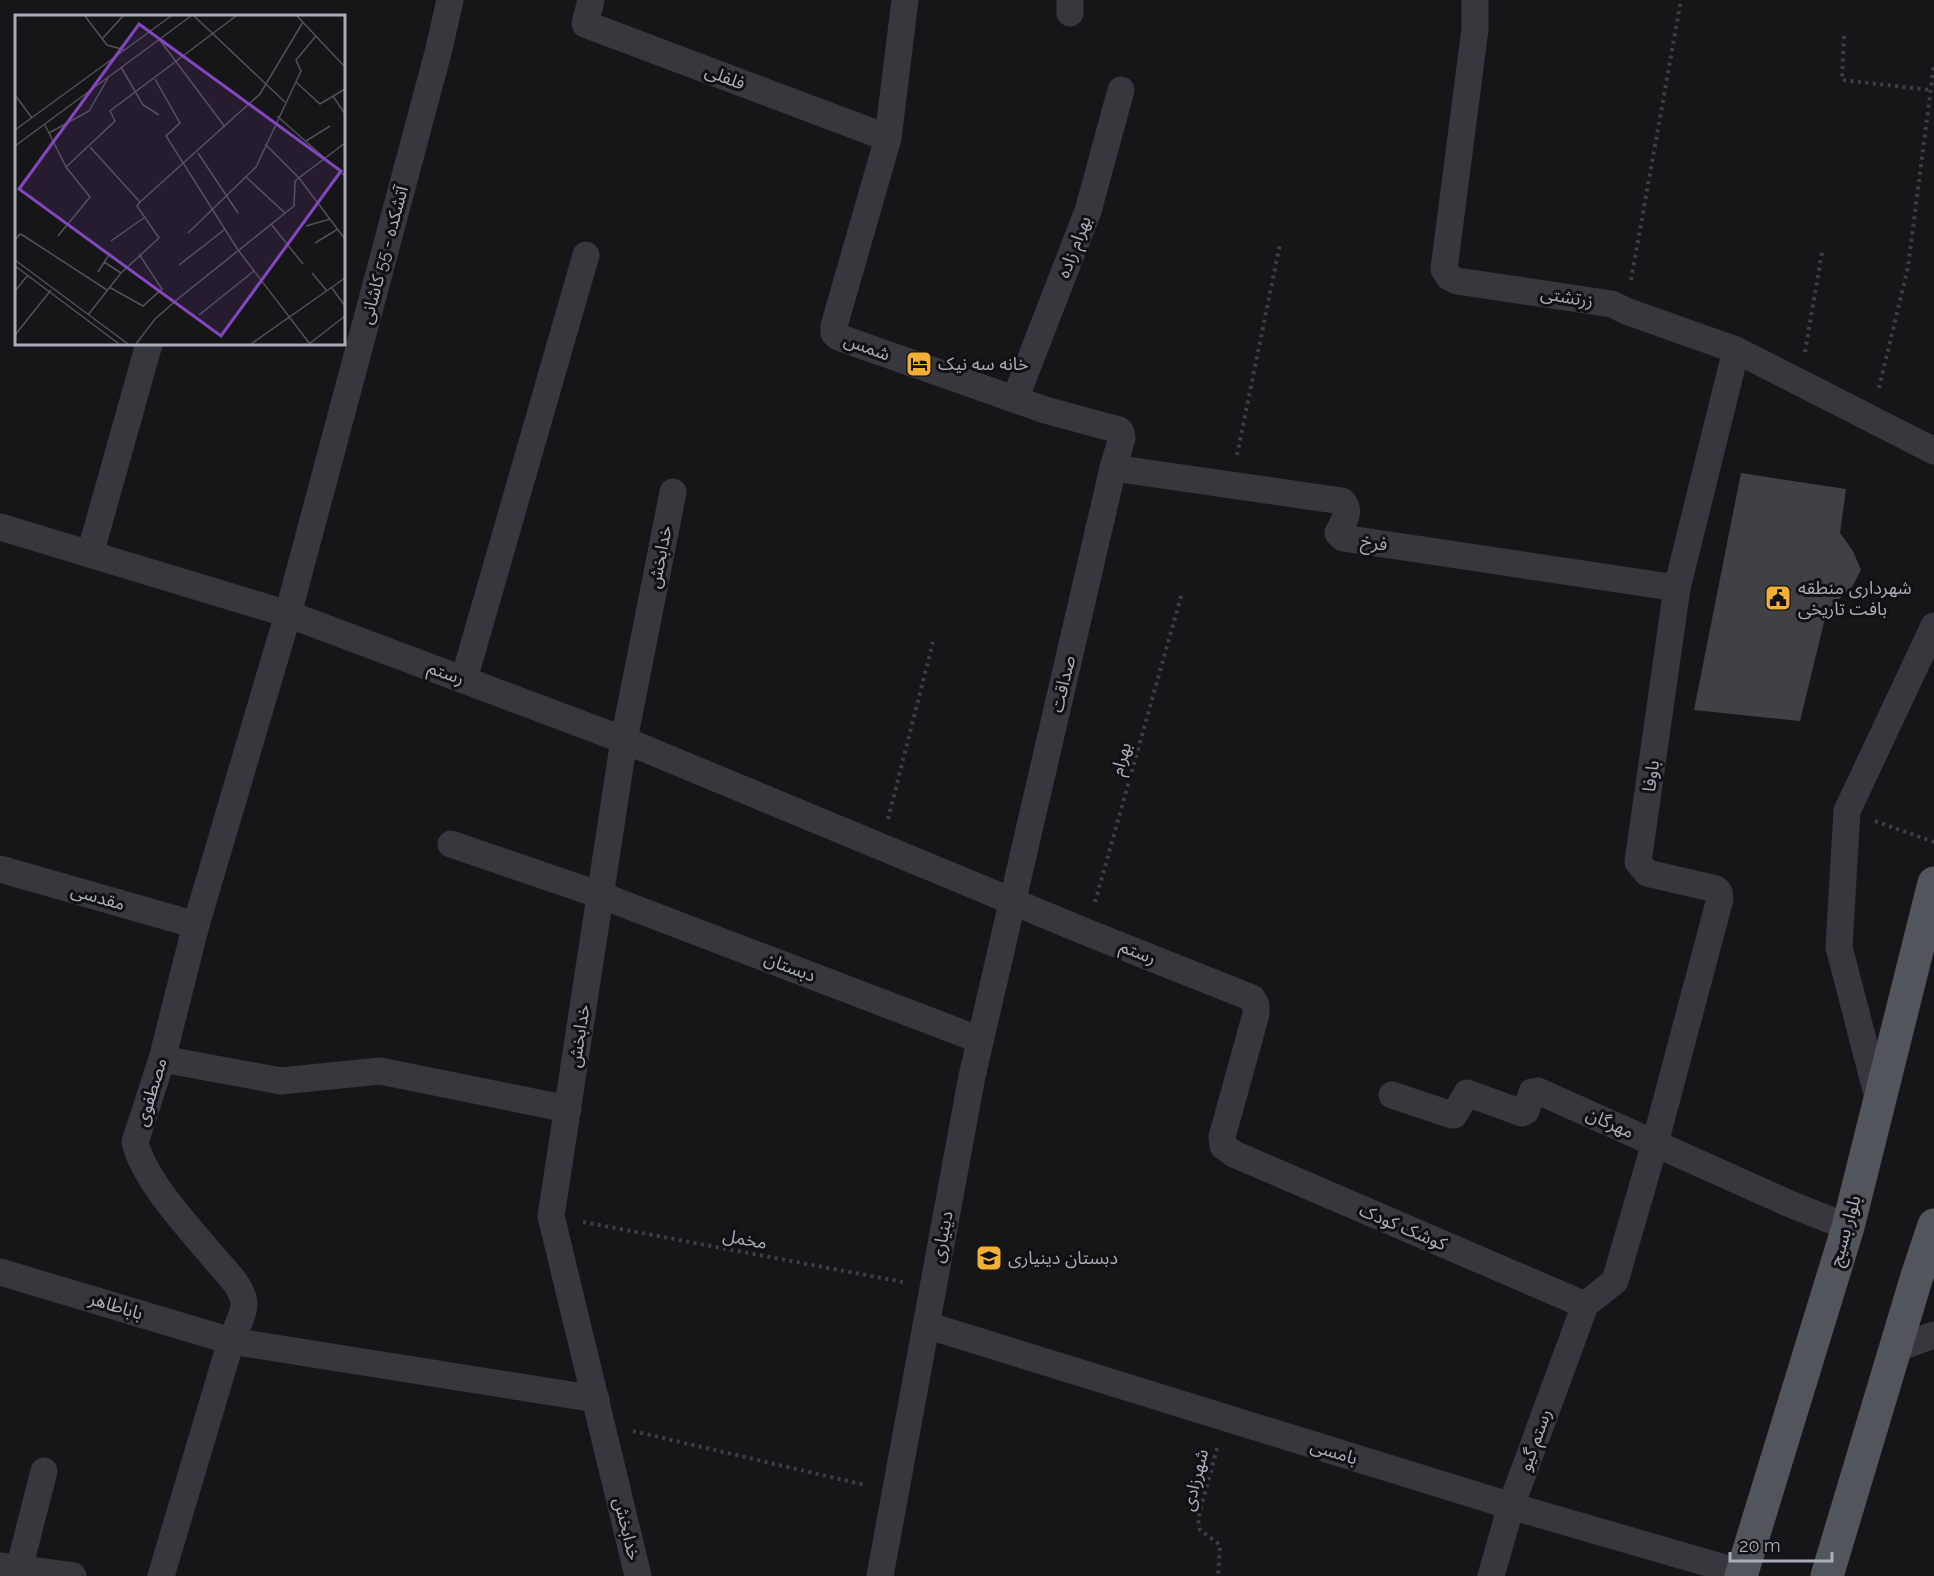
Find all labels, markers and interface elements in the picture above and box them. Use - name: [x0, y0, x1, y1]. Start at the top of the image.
- inset map: [15, 15, 345, 345]
- street label: فلفلی: [702, 59, 748, 95]
- street label: آتشکده - 55 کاشانی: [355, 183, 413, 326]
- street label: بهرام زاده: [1052, 213, 1099, 282]
- street label: زرتشتی: [1539, 282, 1595, 312]
- street label: شمس: [841, 329, 893, 365]
- hotel icon: خانه سه نیک: [904, 349, 934, 379]
- place label: خانه سه نیک: [938, 353, 1029, 374]
- street label: خدابخش: [643, 524, 677, 590]
- street label: فرخ: [1359, 530, 1389, 558]
- place label: شهرداری منطقه بافت تاریخی: [1798, 577, 1912, 620]
- public building icon: شهرداری منطقه بافت تاریخی: [1763, 583, 1793, 613]
- street label: صداقت: [1046, 653, 1079, 714]
- street label: رستم: [424, 656, 467, 692]
- street label: بهرام: [1106, 740, 1139, 779]
- street label: باوفا: [1638, 759, 1663, 793]
- street label: مقدسی: [68, 879, 128, 915]
- street label: رستم: [1116, 935, 1159, 971]
- street label: دبستان: [761, 947, 819, 987]
- street label: خدابخش: [563, 1003, 595, 1069]
- street label: مصطفوی: [130, 1055, 172, 1129]
- street label: مهرگان: [1583, 1103, 1637, 1143]
- street label: بلوار بسیج: [1824, 1193, 1868, 1270]
- street label: کوشک کودک: [1356, 1199, 1450, 1255]
- street label: دینیاری: [926, 1209, 958, 1265]
- street label: مخمل: [721, 1224, 769, 1254]
- school or university icon: دبستان دینیاری: [974, 1243, 1004, 1273]
- place label: دبستان دینیاری: [1008, 1247, 1118, 1269]
- street label: باباطاهر: [86, 1287, 146, 1325]
- street label: رستم گیو: [1514, 1406, 1558, 1475]
- street label: بامسی: [1308, 1434, 1360, 1470]
- street label: شهرزادی: [1177, 1447, 1213, 1513]
- street label: خدابخش: [609, 1495, 645, 1563]
- scale bar: [1730, 1525, 1832, 1563]
- text: 20 m: [1739, 1535, 1781, 1556]

